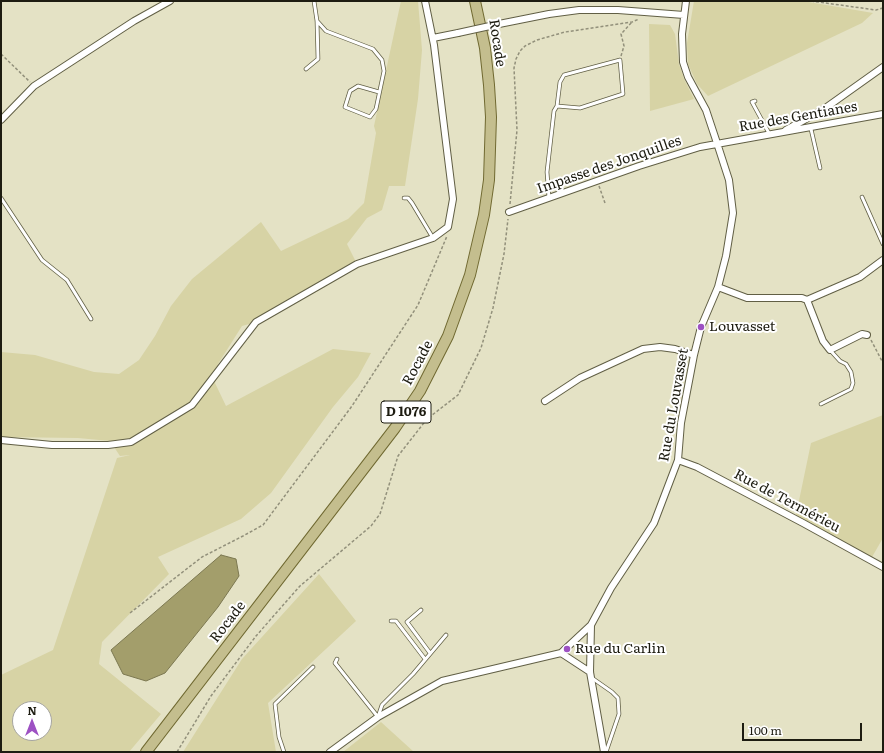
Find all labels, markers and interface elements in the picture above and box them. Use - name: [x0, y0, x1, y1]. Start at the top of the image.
- street label: Rocade: [485, 18, 509, 68]
- street label: Rue des Gentianes: [738, 98, 858, 136]
- street label: Impasse des Jonquilles: [535, 132, 683, 198]
- place label: Louvasset: [709, 319, 775, 335]
- marker: Louvasset: [696, 322, 706, 332]
- street label: Rocade: [399, 338, 437, 388]
- street label: Rue du Louvasset: [656, 347, 692, 463]
- road number: D 1076: [381, 401, 431, 423]
- street label: Rue de Termérieu: [731, 466, 843, 536]
- street label: Rocade: [207, 598, 249, 646]
- place label: Rue du Carlin: [575, 641, 666, 657]
- marker: Rue du Carlin: [562, 644, 572, 654]
- north arrow: [12, 701, 52, 741]
- text: N: [27, 702, 37, 718]
- scale bar: [744, 715, 864, 741]
- text: 100 m: [749, 721, 782, 739]

